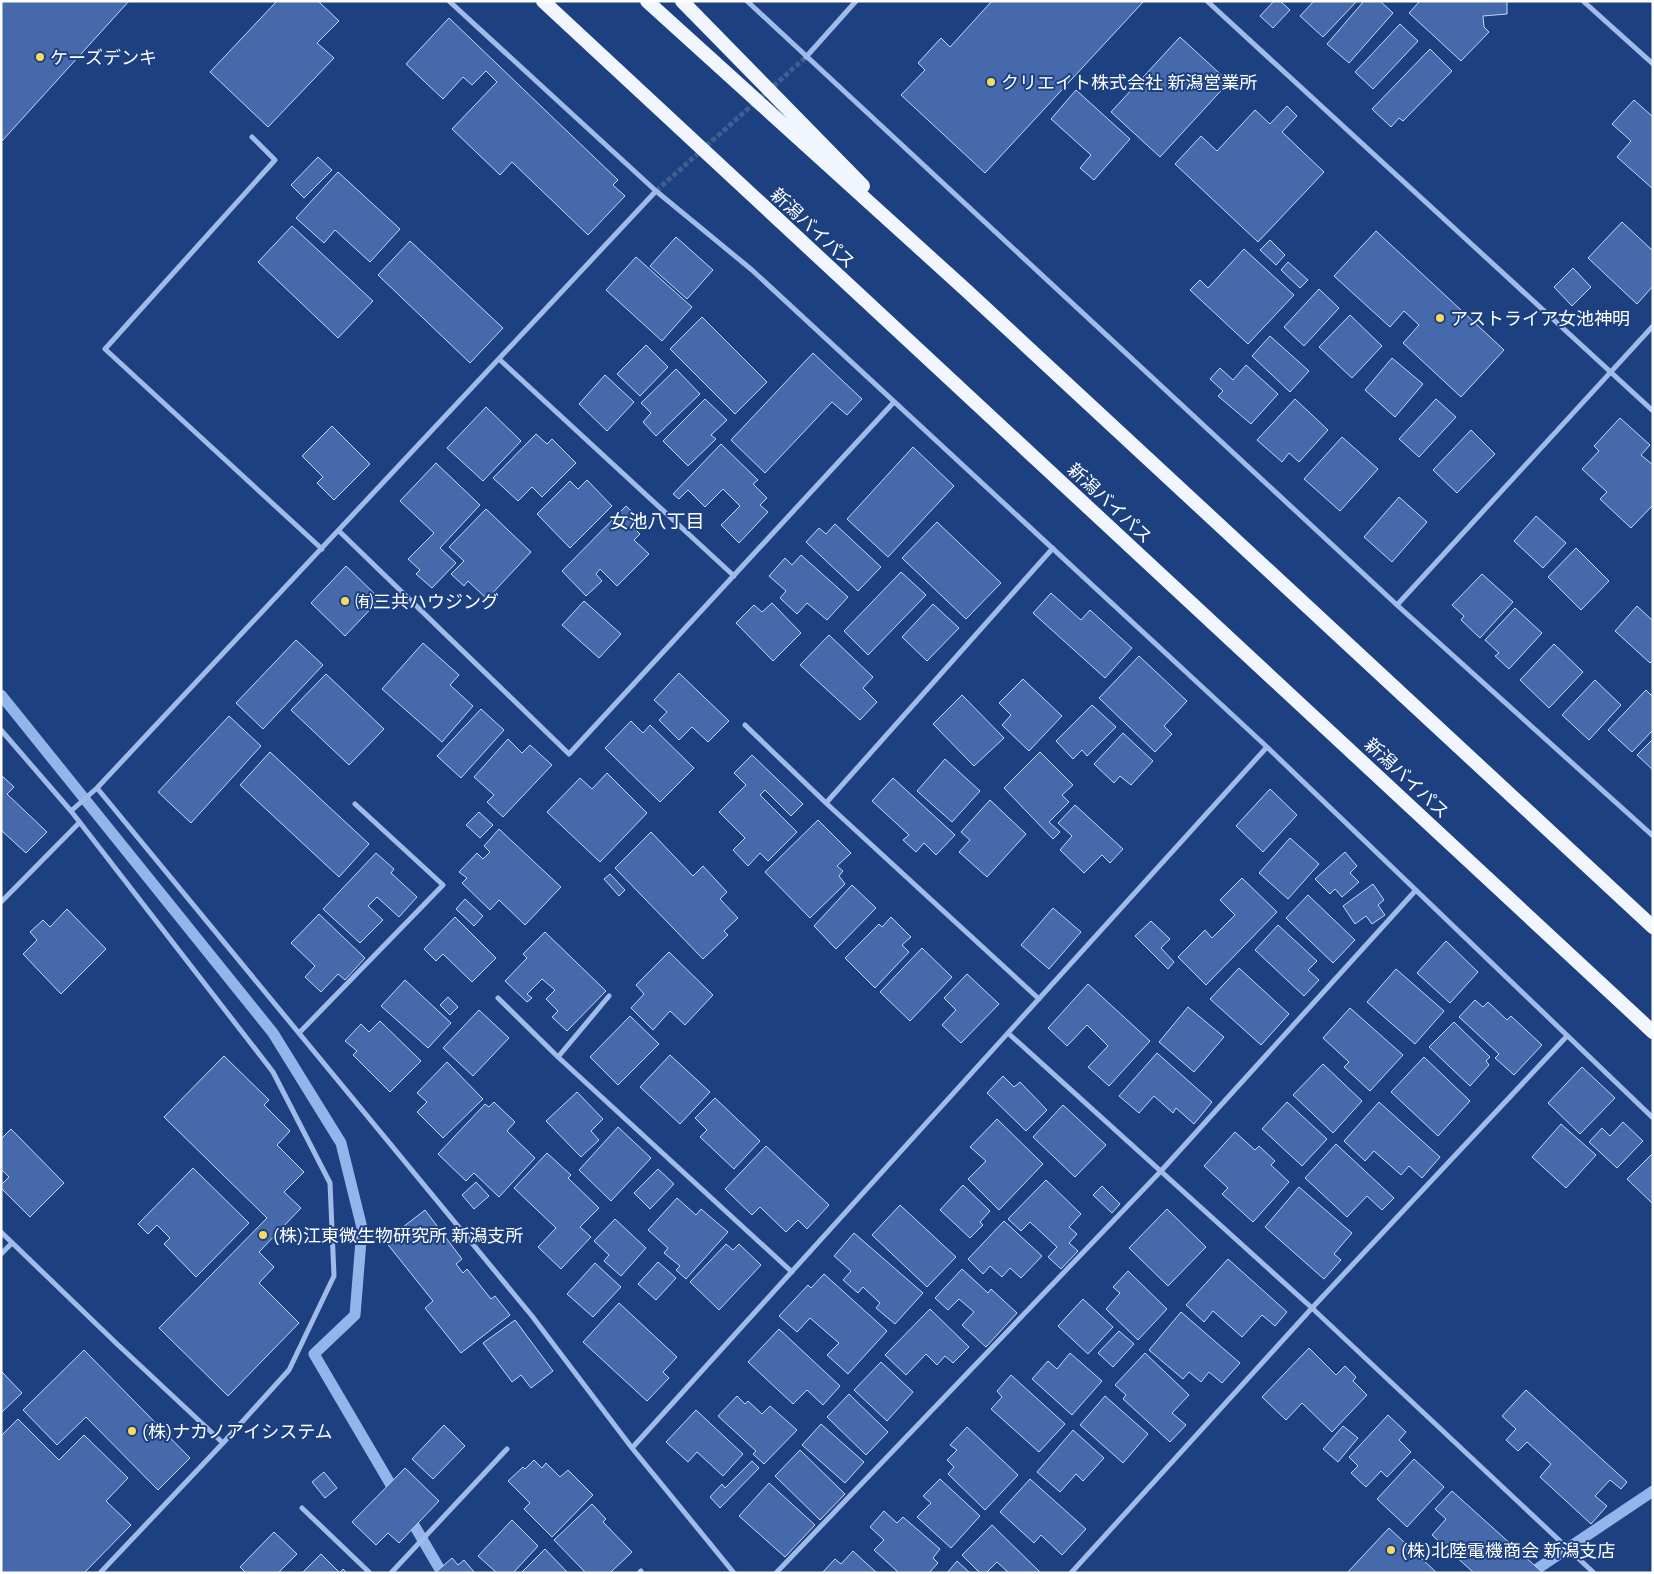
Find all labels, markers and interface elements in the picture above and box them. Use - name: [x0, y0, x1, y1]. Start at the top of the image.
- place label: ケーズデンキ: [50, 46, 157, 69]
- marker: ケーズデンキ: [34, 51, 46, 63]
- place label: クリエイト株式会社 新潟営業所: [1001, 71, 1257, 94]
- marker: クリエイト株式会社 新潟営業所: [985, 76, 997, 88]
- street label: 新潟バイパス: [766, 183, 860, 273]
- place label: アストライア女池神明: [1450, 307, 1630, 330]
- marker: アストライア女池神明: [1434, 312, 1446, 324]
- street label: 新潟バイパス: [1063, 458, 1157, 548]
- district label: 女池八丁目: [609, 509, 705, 533]
- place label: ㈲三共ハウジング: [355, 590, 499, 613]
- marker: ㈲三共ハウジング: [339, 595, 351, 607]
- street label: 新潟バイパス: [1360, 733, 1454, 823]
- place label: (株)江東微生物研究所 新潟支所: [273, 1224, 523, 1247]
- marker: (株)江東微生物研究所 新潟支所: [257, 1229, 269, 1241]
- place label: (株)ナカノアイシステム: [142, 1420, 333, 1443]
- marker: (株)ナカノアイシステム: [126, 1425, 138, 1437]
- place label: (株)北陸電機商会 新潟支店: [1401, 1539, 1615, 1562]
- marker: (株)北陸電機商会 新潟支店: [1385, 1544, 1397, 1556]

